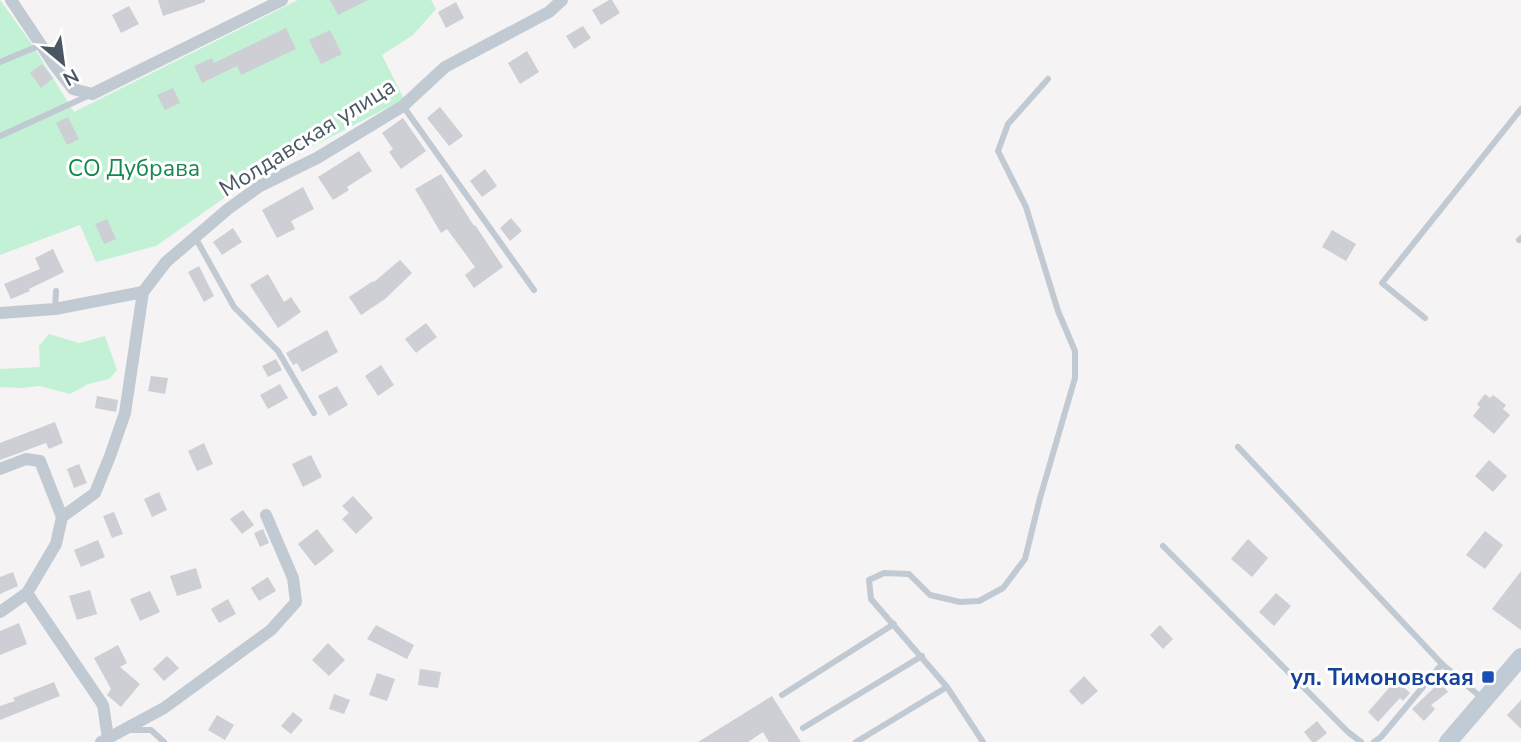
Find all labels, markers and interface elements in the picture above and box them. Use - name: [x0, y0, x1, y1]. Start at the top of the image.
- north arrow: [28, 28, 98, 98]
- text: N: [58, 62, 83, 92]
- street label: Молдавская улица: [213, 71, 401, 204]
- park label: СО Дубрава: [68, 153, 200, 184]
- place label: ул. Тимоновская: [1290, 662, 1474, 693]
- marker: ул. Тимоновская: [1480, 669, 1496, 685]

